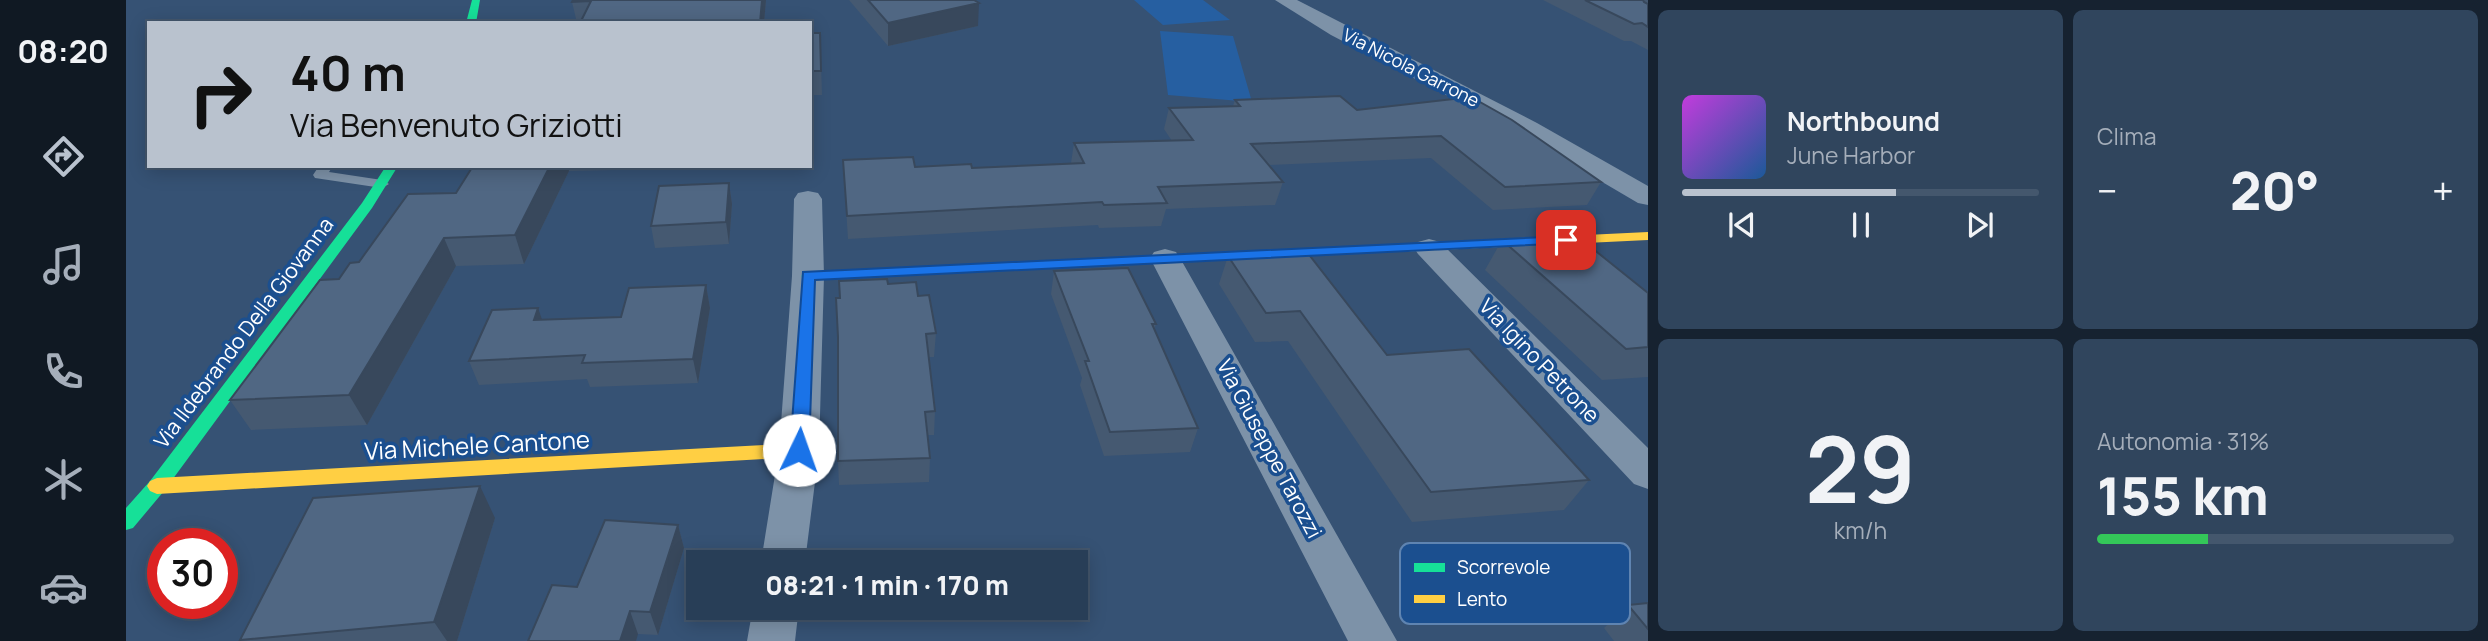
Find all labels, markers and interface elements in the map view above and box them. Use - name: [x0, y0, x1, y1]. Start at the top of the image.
- street label: Via Nicola Garrone: [1339, 22, 1484, 112]
- text: 08:20: [17, 29, 109, 73]
- text: 40 m: [290, 39, 406, 106]
- icon: right: [175, 49, 266, 140]
- text: Via Benvenuto Griziotti: [290, 103, 623, 147]
- text: Northbound: [1787, 103, 1940, 139]
- text: Clima: [2097, 120, 2156, 152]
- icon: directions: [39, 132, 88, 181]
- text: June Harbor: [1787, 139, 1915, 171]
- text: 20°: [2230, 155, 2320, 226]
- text: −: [2097, 164, 2118, 216]
- text: +: [2432, 164, 2454, 216]
- icon: previous: [1723, 206, 1761, 244]
- icon: pause: [1842, 206, 1880, 244]
- icon: next: [1961, 206, 1999, 244]
- pin: [1536, 210, 1596, 270]
- street label: Via Ildebrando Della Giovanna: [147, 211, 339, 454]
- icon: arrive: [1547, 221, 1585, 259]
- icon: music: [39, 240, 88, 289]
- street label: Via Igino Petrone: [1473, 292, 1606, 428]
- icon: phone: [39, 347, 88, 396]
- street label: Via Giuseppe Tarozzi: [1211, 354, 1329, 543]
- text: 29: [1805, 406, 1916, 530]
- position arrow: [762, 413, 836, 487]
- street label: Via Michele Cantone: [363, 422, 591, 467]
- text: Autonomia · 31%: [2097, 425, 2269, 457]
- icon: climate: [39, 455, 88, 504]
- text: 155 km: [2097, 460, 2269, 531]
- text: km/h: [1834, 514, 1887, 546]
- speed limit sign: 30: [147, 528, 238, 619]
- legend: [1400, 543, 1630, 624]
- text: Scorrevole: [1457, 554, 1550, 580]
- icon: car: [39, 563, 88, 612]
- text: 08:21 · 1 min · 170 m: [765, 567, 1009, 603]
- text: Lento: [1457, 586, 1507, 612]

